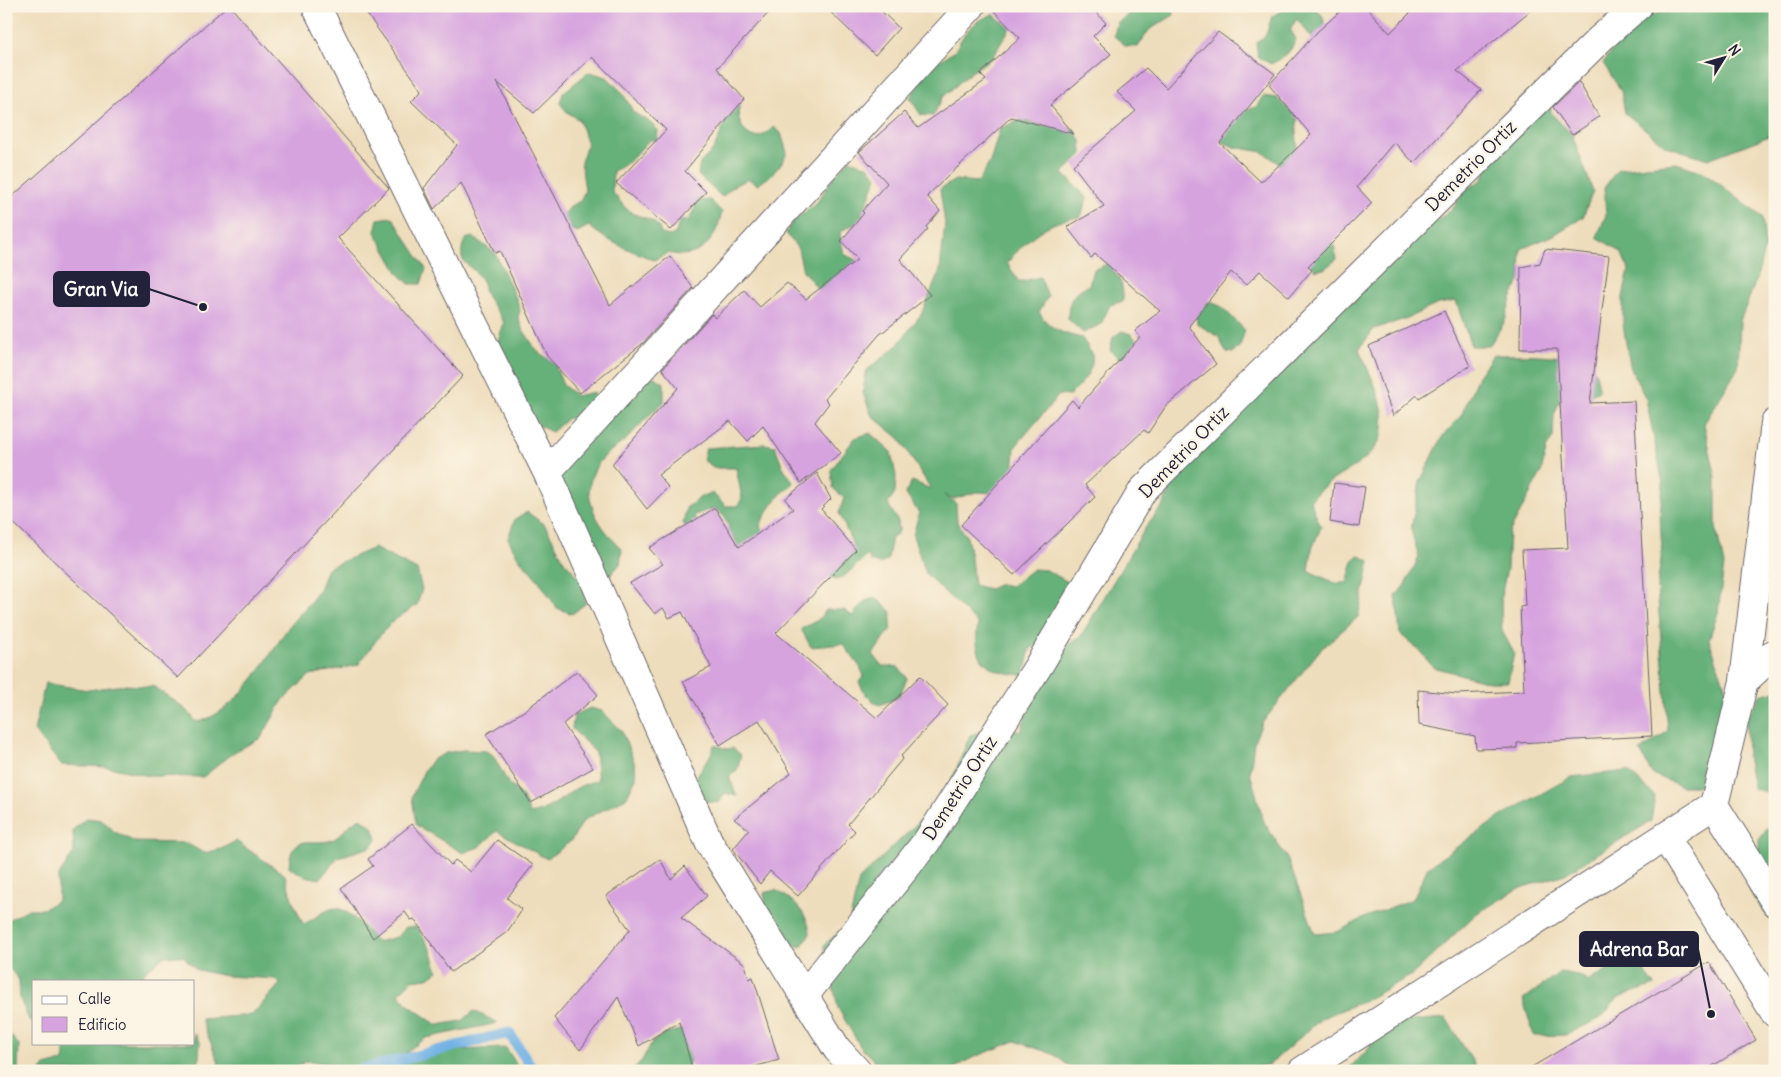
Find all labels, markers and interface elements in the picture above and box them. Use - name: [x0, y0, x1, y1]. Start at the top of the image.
- north arrow: [1698, 32, 1748, 82]
- text: N: [1724, 41, 1744, 59]
- street label: Demetrio Ortiz: [1420, 115, 1521, 216]
- callout: Gran Via: [54, 272, 149, 306]
- text: Gran Via: [64, 277, 138, 301]
- street label: Demetrio Ortiz: [1134, 400, 1234, 503]
- street label: Demetrio Ortiz: [917, 731, 1002, 844]
- callout: Adrena Bar: [1580, 932, 1698, 966]
- text: Adrena Bar: [1590, 937, 1688, 961]
- legend: [32, 980, 195, 1044]
- text: Calle: [78, 989, 111, 1008]
- text: Edificio: [78, 1015, 126, 1034]

